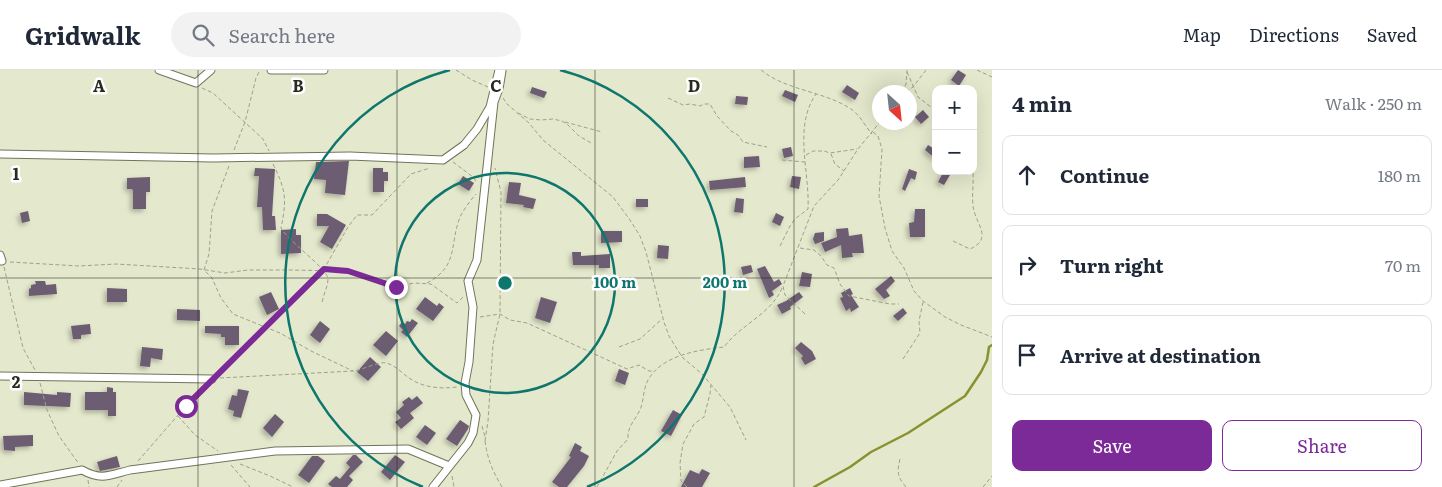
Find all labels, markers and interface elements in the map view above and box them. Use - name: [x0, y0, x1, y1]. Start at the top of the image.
- search box: [171, 12, 521, 57]
- text: Gridwalk: [25, 17, 141, 52]
- icon: search: [189, 21, 217, 49]
- text: Search here: [229, 21, 335, 49]
- text: Map: [1183, 21, 1221, 48]
- text: Directions: [1249, 21, 1339, 48]
- text: Saved: [1367, 21, 1417, 48]
- text: A: [93, 73, 105, 97]
- text: B: [292, 73, 304, 97]
- text: C: [490, 73, 502, 97]
- text: D: [688, 73, 700, 97]
- north arrow: [872, 85, 917, 130]
- map controls: [932, 85, 977, 175]
- button: +: [932, 85, 977, 130]
- text: 4 min: [1012, 87, 1072, 118]
- text: Walk · 250 m: [1325, 91, 1422, 115]
- button: −: [932, 130, 977, 175]
- text: 1: [13, 161, 20, 185]
- icon: ahead: [1013, 161, 1041, 189]
- text: Continue: [1060, 161, 1149, 189]
- text: 180 m: [1378, 163, 1421, 187]
- icon: right: [1013, 251, 1041, 279]
- text: Turn right: [1060, 251, 1164, 279]
- text: 70 m: [1385, 253, 1421, 277]
- text: 100 m: [594, 270, 636, 293]
- text: 200 m: [703, 270, 747, 293]
- centre of rings: [496, 274, 514, 292]
- route end: [385, 276, 408, 299]
- icon: arrive: [1013, 341, 1041, 369]
- text: Arrive at destination: [1060, 341, 1261, 369]
- text: 2: [12, 369, 21, 393]
- route start: [175, 395, 198, 418]
- button: Save: [1012, 420, 1212, 471]
- button: Share: [1222, 420, 1422, 471]

